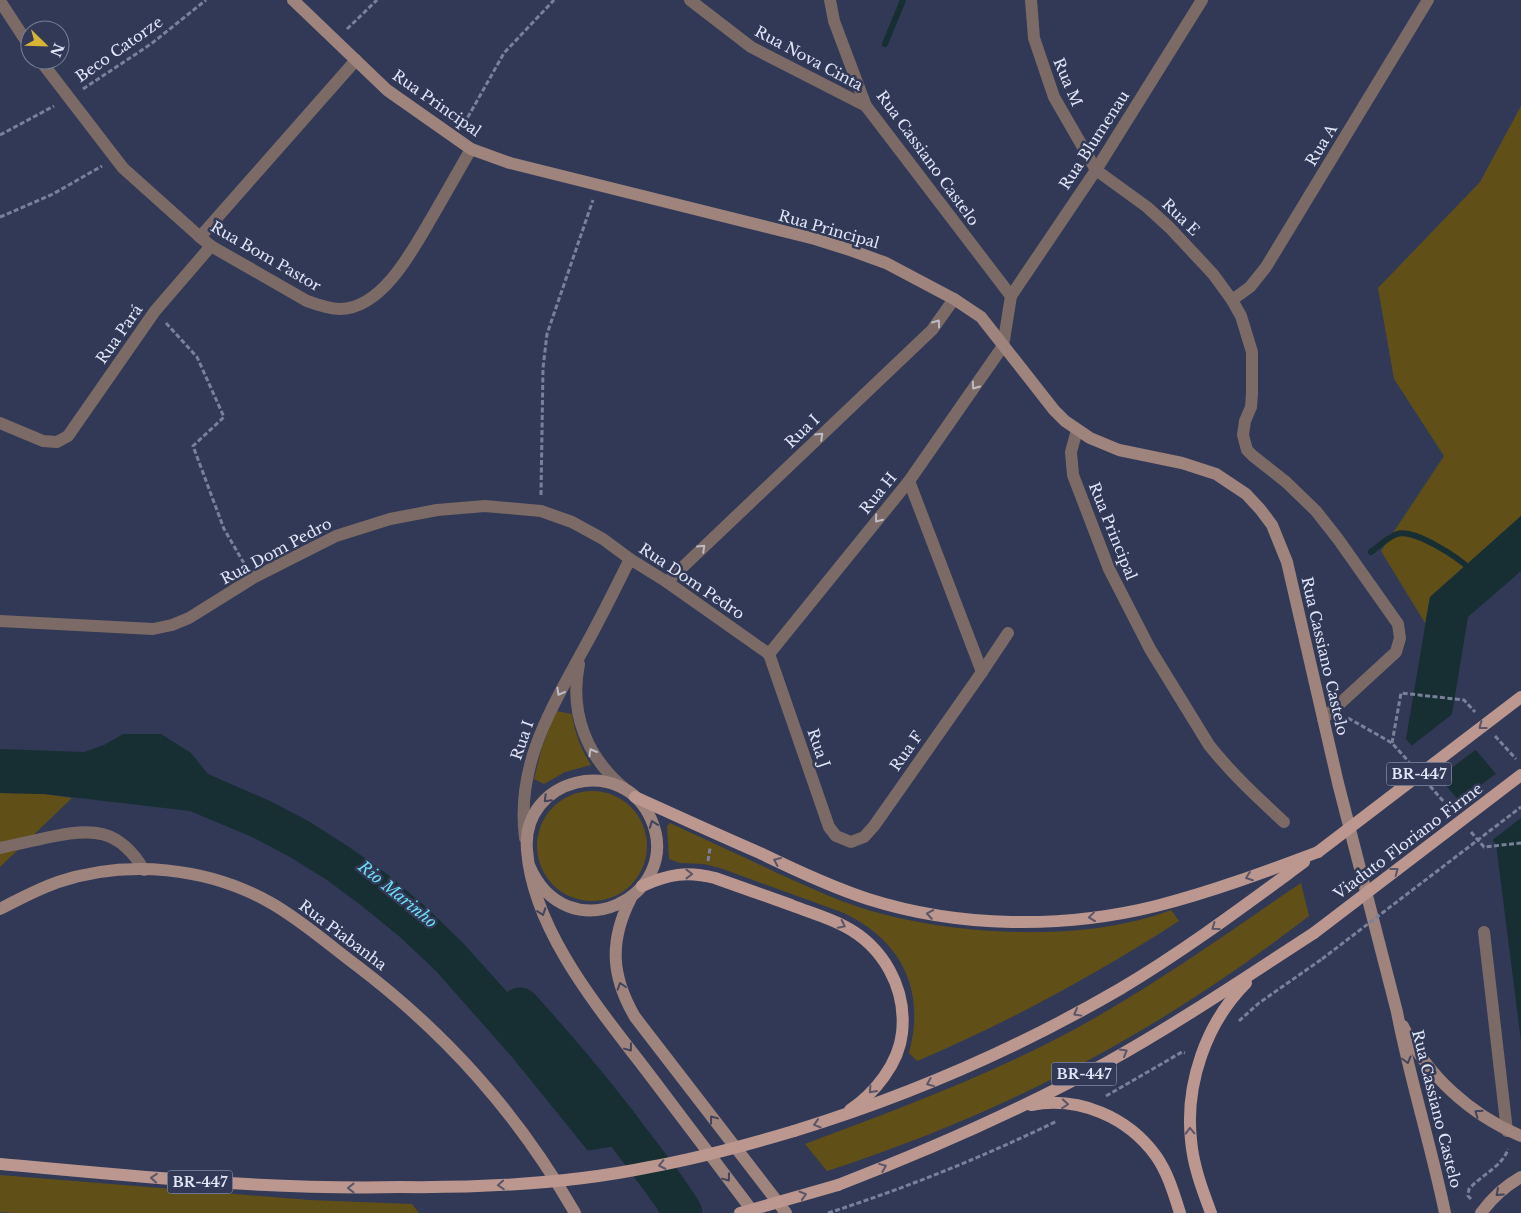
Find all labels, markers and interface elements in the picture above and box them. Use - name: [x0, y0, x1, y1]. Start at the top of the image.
- street label: Beco Catorze: [72, 12, 166, 86]
- north arrow: [20, 20, 70, 70]
- street label: Rua Nova Cinta: [752, 21, 867, 95]
- text: N: [46, 41, 68, 60]
- street label: Rua M: [1049, 55, 1087, 109]
- street label: Rua Principal: [389, 65, 485, 141]
- street label: Rua Cassiano Castelo: [873, 87, 983, 229]
- street label: Rua Blumenau: [1055, 87, 1133, 193]
- street label: Rua A: [1301, 120, 1341, 169]
- street label: Rua E: [1158, 194, 1204, 240]
- street label: Rua Principal: [777, 206, 882, 252]
- street label: Rua Bom Pastor: [208, 217, 325, 296]
- street label: Rua Pará: [92, 300, 147, 367]
- one-way arrow: [931, 320, 939, 329]
- one-way arrow: [972, 381, 981, 390]
- street label: Rua I: [781, 410, 823, 452]
- one-way arrow: [814, 433, 823, 442]
- street label: Rua H: [855, 468, 901, 518]
- street label: Rua Principal: [1085, 479, 1141, 583]
- one-way arrow: [876, 513, 884, 522]
- street label: Rua Dom Pedro: [217, 514, 335, 588]
- street label: Rua Dom Pedro: [636, 539, 749, 623]
- one-way arrow: [697, 545, 706, 554]
- street label: Rua Cassiano Castelo: [1297, 575, 1353, 737]
- one-way arrow: [556, 686, 566, 695]
- street label: Rua I: [506, 718, 538, 762]
- one-way arrow: [1479, 721, 1488, 729]
- street label: Rua J: [803, 726, 835, 770]
- street label: Rua F: [885, 727, 927, 775]
- one-way arrow: [589, 748, 599, 757]
- road number: BR-447: [1386, 762, 1452, 786]
- street label: Viaduto Floriano Firme: [1329, 779, 1486, 904]
- one-way arrow: [544, 793, 553, 802]
- one-way arrow: [648, 820, 659, 829]
- water label: Rio Marinho: [354, 856, 441, 932]
- one-way arrow: [773, 857, 782, 868]
- one-way arrow: [685, 869, 693, 879]
- one-way arrow: [1389, 869, 1398, 877]
- one-way arrow: [1245, 871, 1254, 881]
- street label: Rua Piabanha: [295, 896, 391, 975]
- one-way arrow: [537, 907, 547, 915]
- one-way arrow: [926, 909, 935, 919]
- one-way arrow: [1088, 911, 1096, 922]
- one-way arrow: [837, 919, 846, 929]
- one-way arrow: [1211, 921, 1220, 930]
- one-way arrow: [617, 982, 627, 991]
- one-way arrow: [1073, 1007, 1082, 1017]
- street label: Rua Cassiano Castelo: [1408, 1028, 1466, 1190]
- one-way arrow: [624, 1042, 632, 1051]
- one-way arrow: [1119, 1049, 1128, 1059]
- one-way arrow: [1401, 1055, 1412, 1064]
- road number: BR-447: [1052, 1062, 1116, 1086]
- one-way arrow: [926, 1077, 935, 1087]
- one-way arrow: [869, 1084, 878, 1093]
- one-way arrow: [1061, 1098, 1069, 1109]
- one-way arrow: [1475, 1110, 1484, 1119]
- one-way arrow: [711, 1116, 719, 1125]
- one-way arrow: [813, 1118, 822, 1128]
- one-way arrow: [1185, 1127, 1196, 1135]
- one-way arrow: [658, 1159, 667, 1170]
- one-way arrow: [878, 1163, 887, 1173]
- road number: BR-447: [168, 1170, 232, 1194]
- one-way arrow: [722, 1172, 730, 1181]
- one-way arrow: [150, 1173, 158, 1184]
- one-way arrow: [497, 1180, 505, 1191]
- one-way arrow: [347, 1183, 354, 1193]
- one-way arrow: [1496, 1187, 1505, 1196]
- one-way arrow: [799, 1191, 807, 1201]

